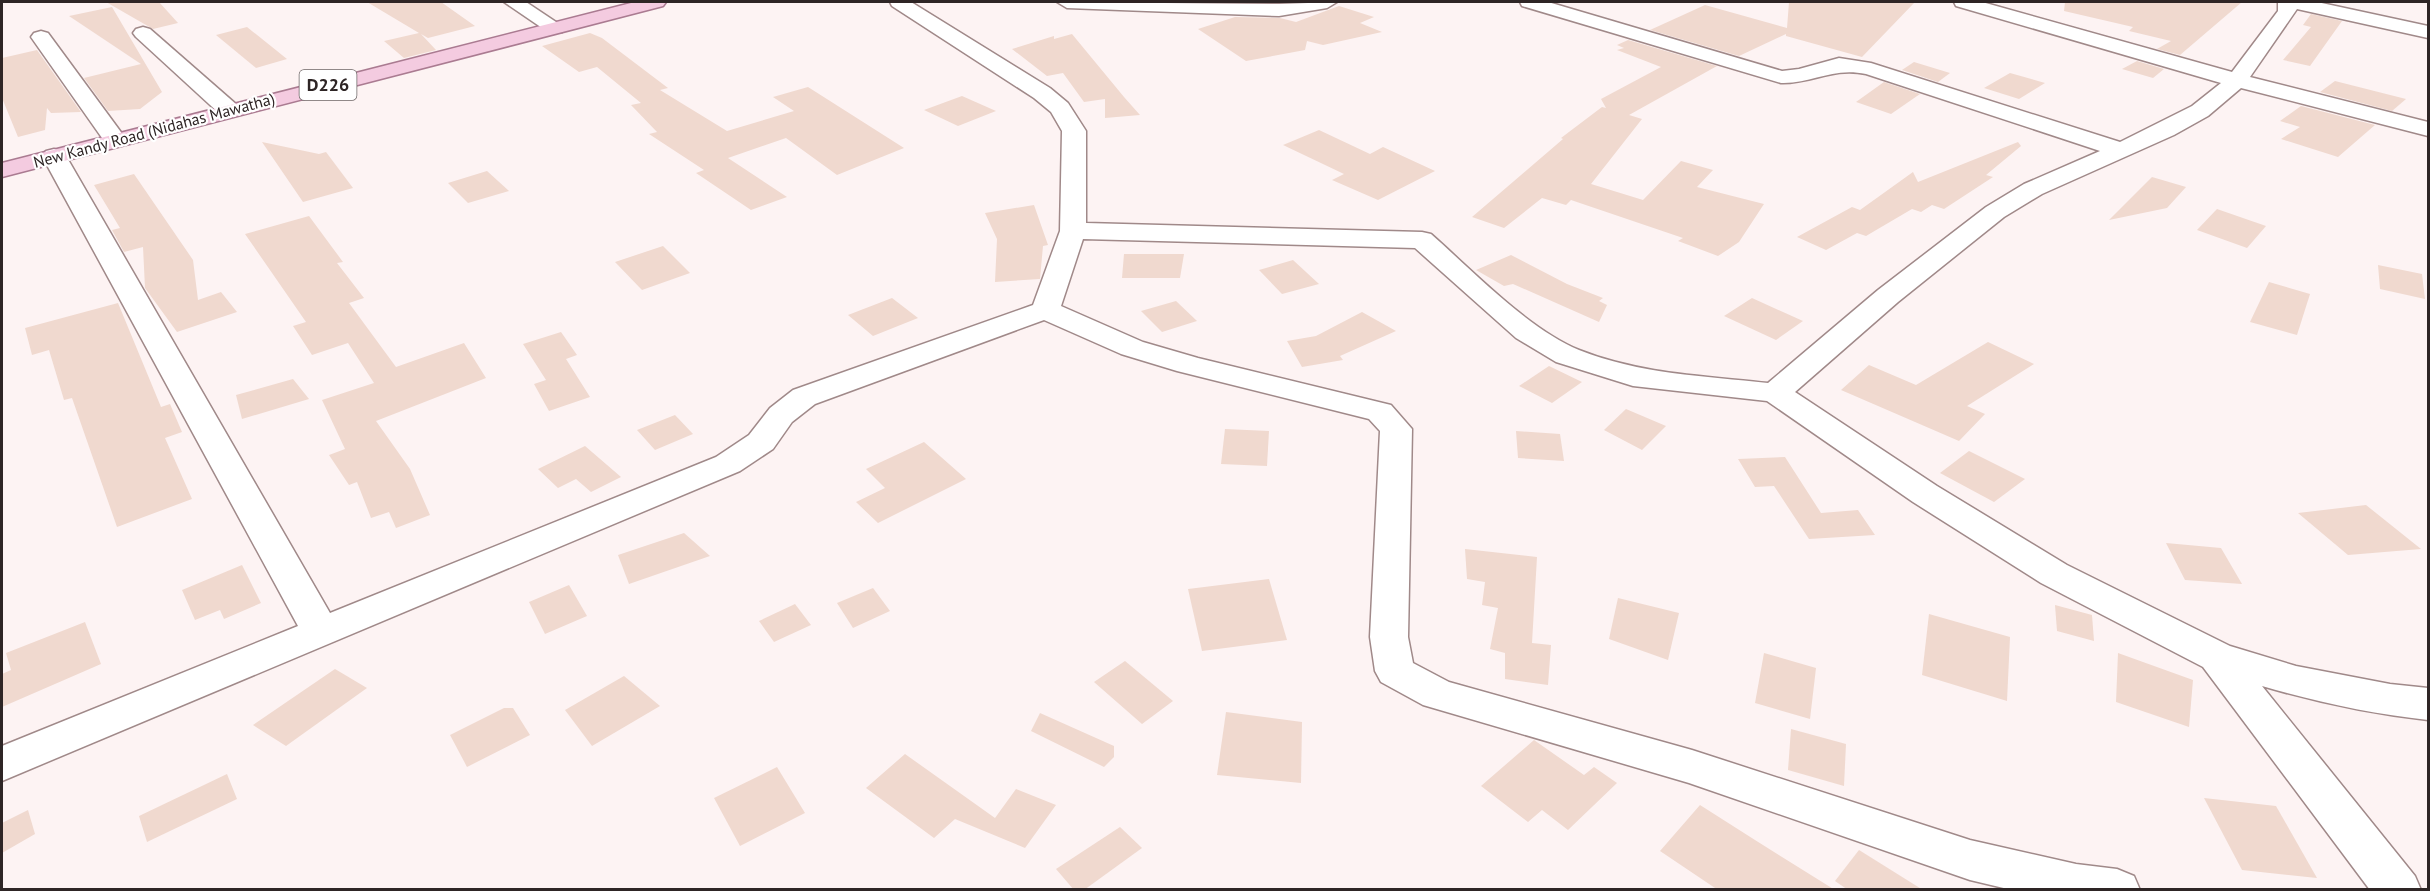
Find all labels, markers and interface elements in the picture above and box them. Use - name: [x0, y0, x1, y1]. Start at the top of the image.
- road number: D226: [300, 70, 356, 100]
- street label: New Kandy Road (Nidahas Mawatha): [31, 88, 277, 172]

